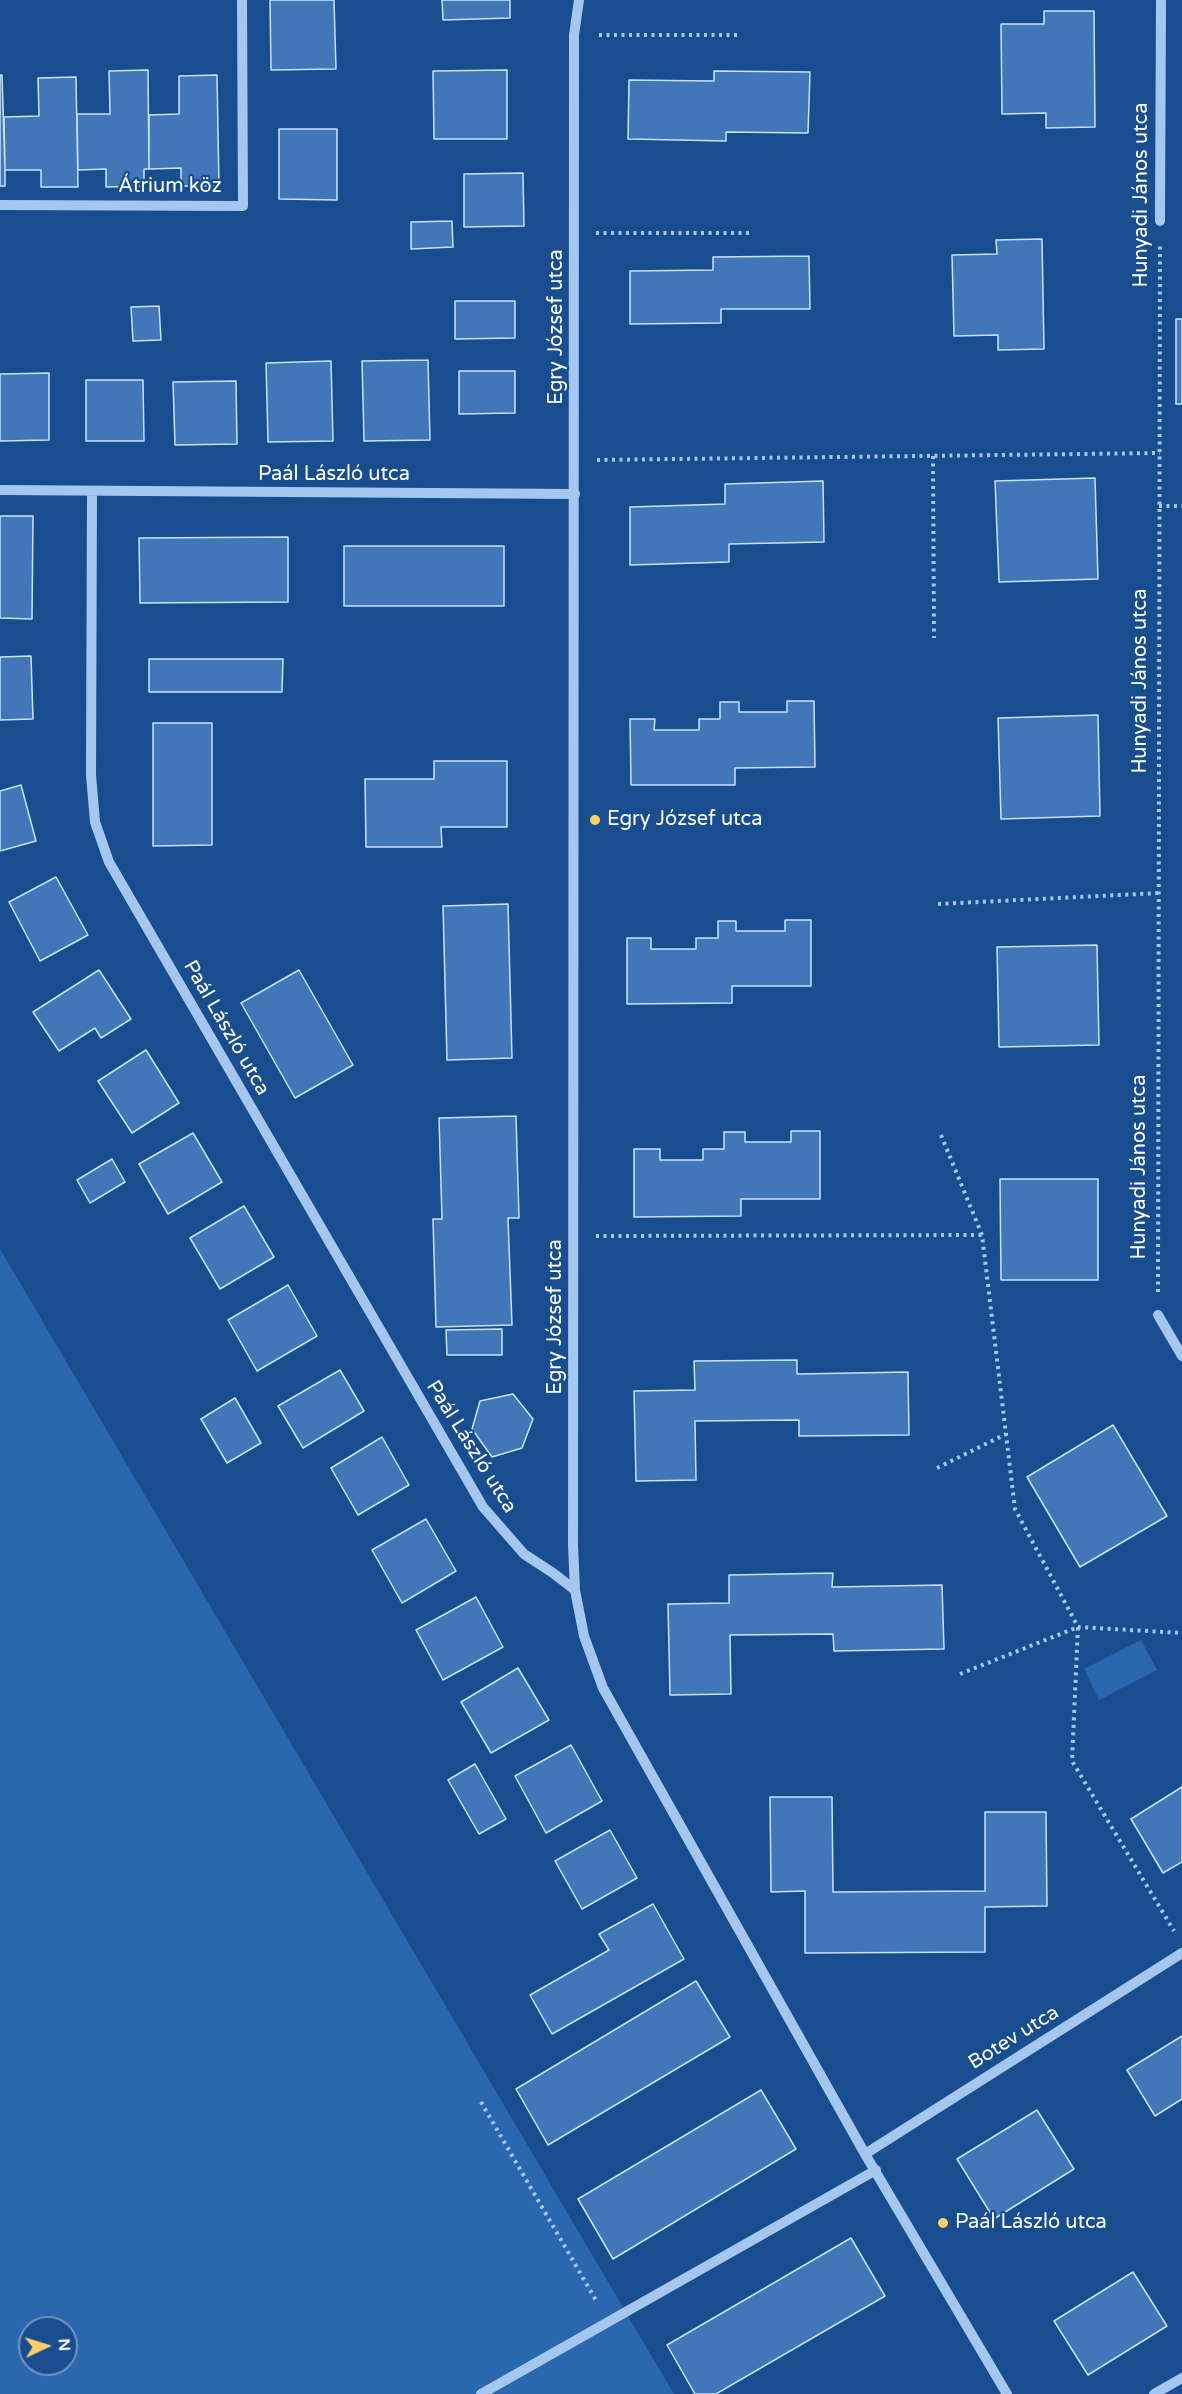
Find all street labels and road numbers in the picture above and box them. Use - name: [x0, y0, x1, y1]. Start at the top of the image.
- street label: Hunyadi János utca: [1130, 103, 1154, 287]
- street label: Átrium köz: [118, 175, 222, 199]
- street label: Egry József utca: [545, 249, 569, 405]
- street label: Paál László utca: [258, 463, 410, 487]
- street label: Hunyadi János utca: [1129, 589, 1153, 773]
- street label: Paál László utca: [178, 956, 274, 1100]
- street label: Hunyadi János utca: [1128, 1075, 1152, 1259]
- street label: Egry József utca: [544, 1239, 568, 1395]
- street label: Paál László utca: [421, 1376, 521, 1518]
- street label: Botev utca: [964, 2001, 1064, 2075]

